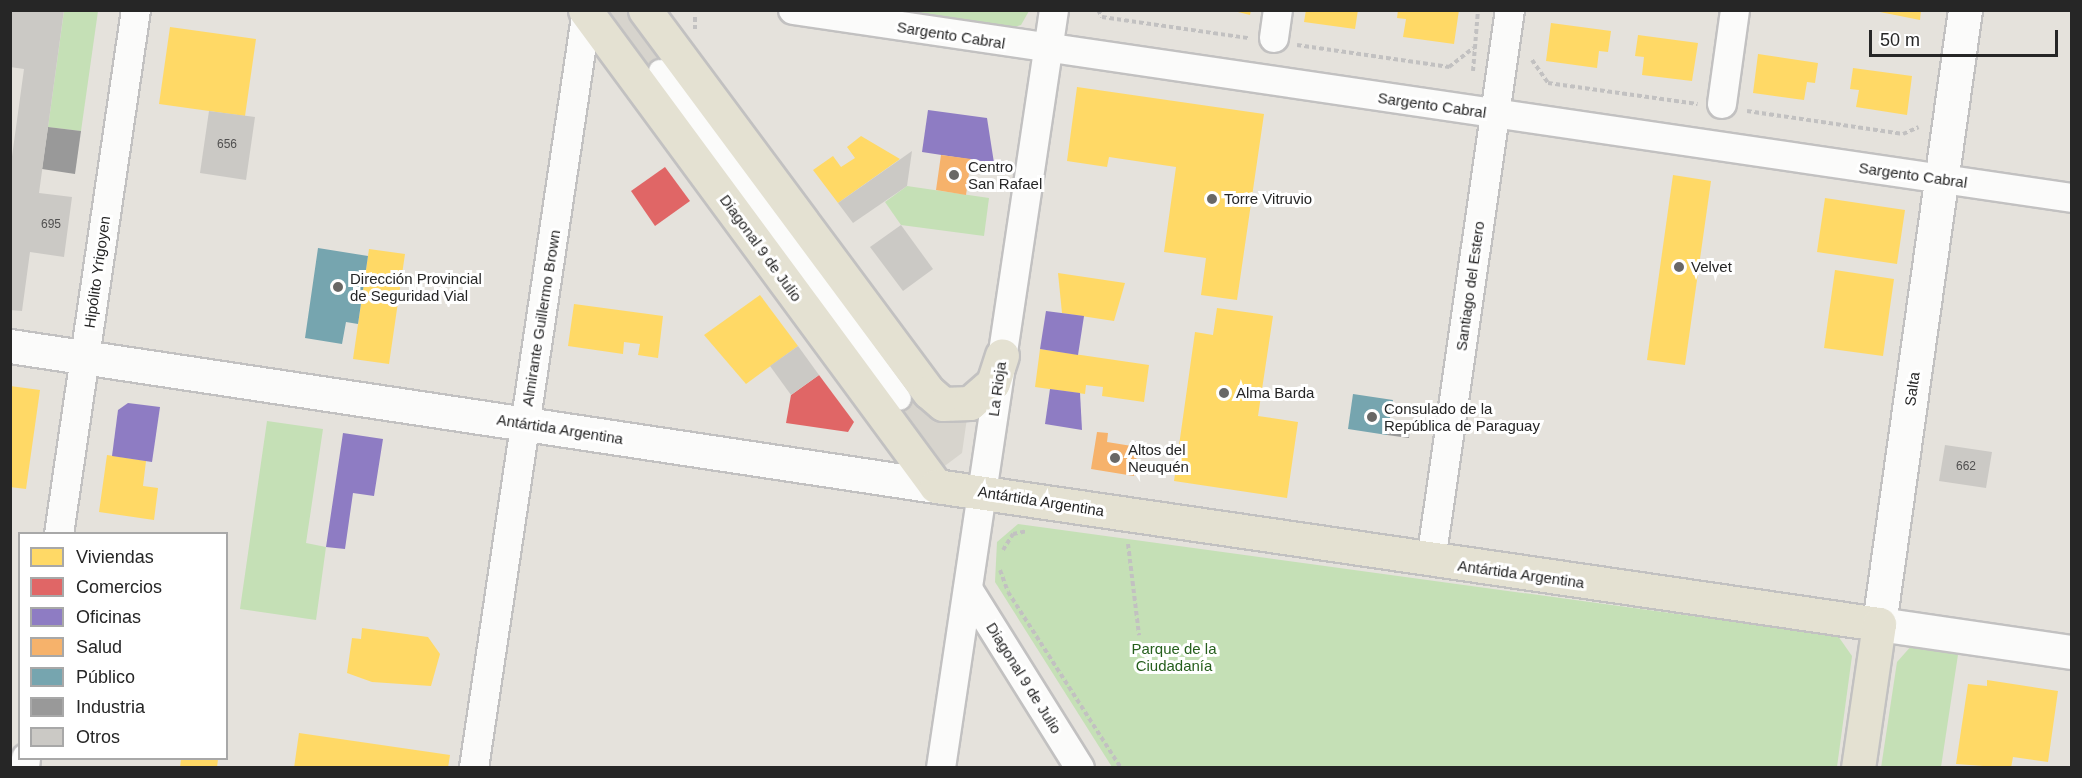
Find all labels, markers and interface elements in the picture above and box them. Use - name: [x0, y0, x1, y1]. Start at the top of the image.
- street label: Sargento Cabral: [896, 18, 1006, 52]
- scale bar: [1872, 18, 2061, 56]
- text: 50 m: [1880, 30, 1920, 50]
- street label: Sargento Cabral: [1377, 88, 1487, 122]
- house number: 656: [217, 138, 237, 152]
- place label: Centro San Rafael: [968, 157, 1042, 192]
- street label: Sargento Cabral: [1858, 158, 1968, 192]
- marker: Centro San Rafael: [945, 166, 963, 184]
- place label: Torre Vitruvio: [1224, 190, 1312, 208]
- street label: Diagonal 9 de Julio: [716, 191, 806, 305]
- marker: Torre Vitruvio: [1205, 192, 1219, 206]
- street label: Hipólito Yrigoyen: [80, 215, 114, 329]
- house number: 695: [41, 218, 61, 232]
- street label: Santiago del Estero: [1452, 220, 1488, 352]
- street label: Almirante Guillermo Brown: [518, 228, 564, 408]
- place label: Velvet: [1691, 258, 1732, 276]
- marker: Velvet: [1672, 260, 1686, 274]
- place label: Dirección Provincial de Seguridad Vial: [350, 269, 482, 304]
- marker: Dirección Provincial de Seguridad Vial: [331, 280, 345, 294]
- street label: La Rioja: [984, 360, 1010, 418]
- street label: Salta: [1901, 371, 1923, 407]
- place label: Alma Barda: [1236, 384, 1314, 402]
- marker: Alma Barda: [1217, 386, 1231, 400]
- place label: Consulado de la República de Paraguay: [1384, 399, 1540, 434]
- street label: Antártida Argentina: [495, 410, 625, 448]
- marker: Consulado de la República de Paraguay: [1365, 410, 1379, 424]
- place label: Altos del Neuquén: [1128, 440, 1189, 475]
- marker: Altos del Neuquén: [1106, 449, 1124, 467]
- house number: 662: [1956, 460, 1976, 474]
- street label: Antártida Argentina: [976, 482, 1106, 520]
- legend: [18, 532, 228, 760]
- text: Viviendas: [76, 547, 154, 567]
- street label: Antártida Argentina: [1456, 556, 1586, 592]
- text: Comercios: [76, 577, 162, 597]
- text: Oficinas: [76, 607, 141, 627]
- street label: Diagonal 9 de Julio: [983, 619, 1065, 737]
- text: Salud: [76, 637, 122, 657]
- park label: Parque de la Ciudadanía: [1131, 639, 1217, 674]
- text: Público: [76, 667, 135, 687]
- text: Industria: [76, 697, 145, 717]
- text: Otros: [76, 727, 120, 747]

